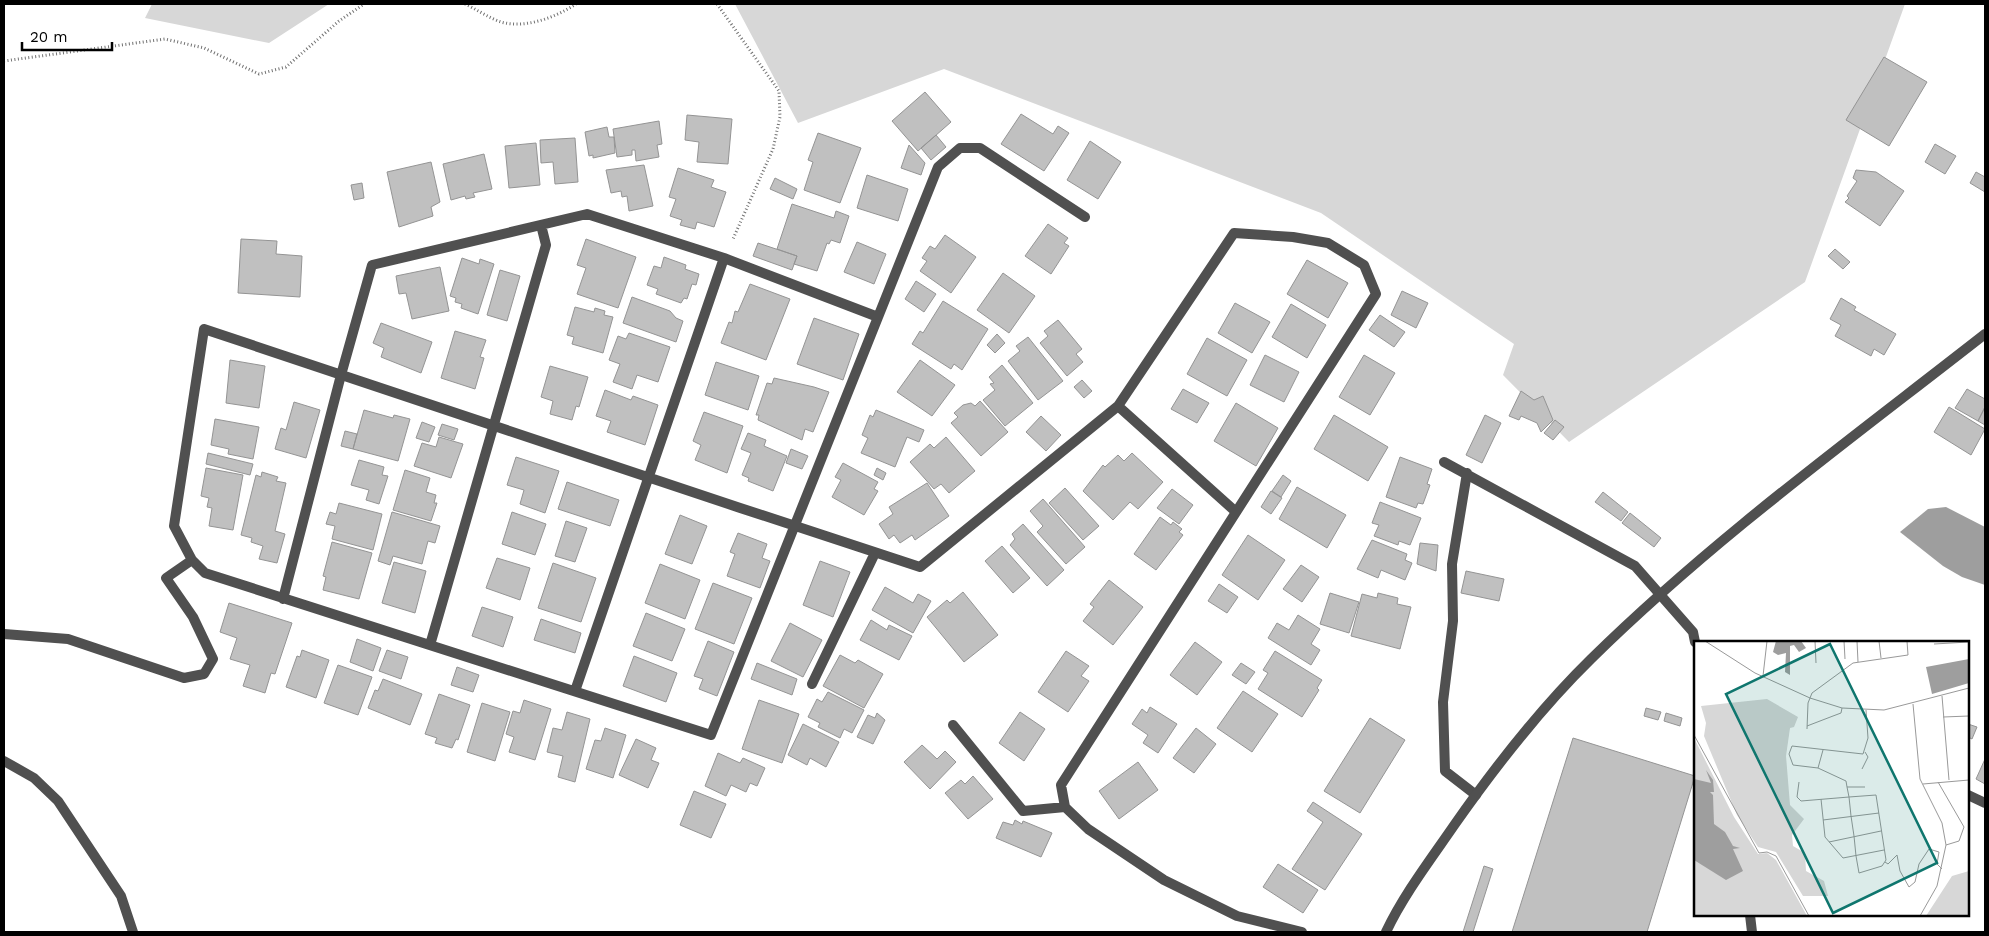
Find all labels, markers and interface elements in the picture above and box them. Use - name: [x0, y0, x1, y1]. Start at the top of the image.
- scale bar: [22, 20, 112, 52]
- text: 20 m: [30, 28, 68, 46]
- inset map: [1694, 641, 1969, 916]

